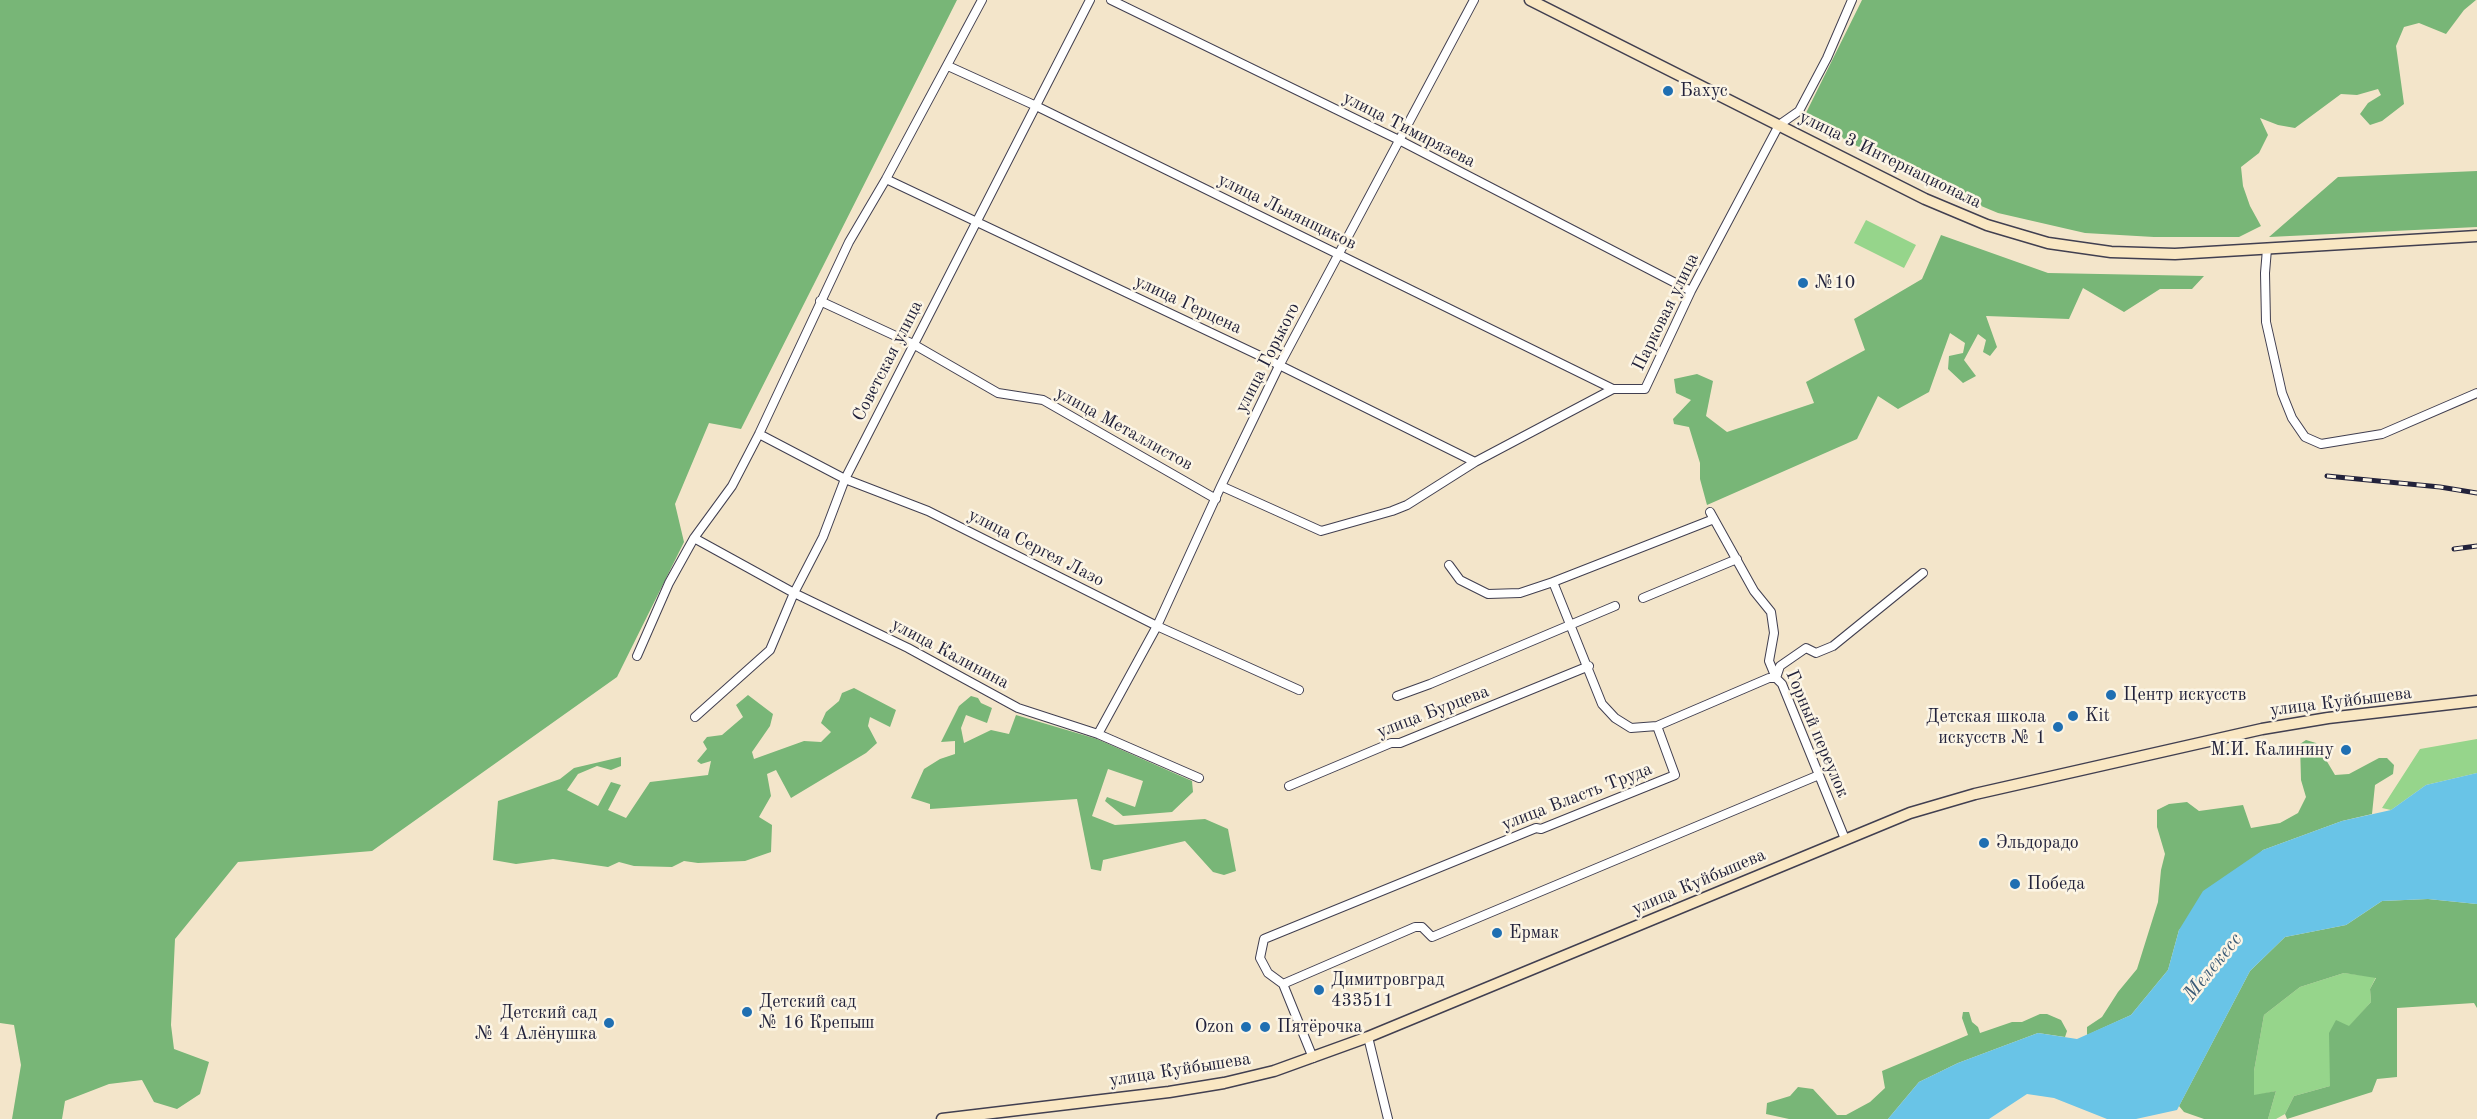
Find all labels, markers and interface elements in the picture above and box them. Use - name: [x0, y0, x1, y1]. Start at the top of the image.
- place label: Бахус: [1680, 80, 1728, 102]
- marker: Бахус: [1661, 84, 1675, 98]
- street label: улица Тимирязева: [1339, 87, 1479, 173]
- street label: улица 3 Интернационала: [1795, 106, 1985, 214]
- street label: улица Льнянщиков: [1214, 169, 1360, 255]
- street label: Парковая улица: [1628, 250, 1704, 374]
- street label: улица Герцена: [1131, 271, 1245, 339]
- place label: №10: [1815, 272, 1855, 294]
- marker: №10: [1796, 276, 1810, 290]
- street label: Советская улица: [848, 297, 928, 425]
- street label: улица Горького: [1231, 299, 1305, 417]
- street label: улица Металлистов: [1052, 382, 1196, 476]
- street label: улица Сергея Лазо: [964, 504, 1108, 592]
- street label: улица Калинина: [887, 614, 1013, 694]
- street label: Горный переулок: [1780, 667, 1854, 801]
- street label: улица Бурцева: [1374, 681, 1492, 743]
- street label: улица Куйбышева: [2269, 683, 2413, 721]
- place label: Центр искусств: [2123, 684, 2246, 706]
- marker: Центр искусств: [2104, 688, 2118, 702]
- place label: Kit: [2085, 705, 2110, 727]
- place label: Детская школа искусств № 1: [1926, 706, 2046, 748]
- marker: Kit: [2066, 709, 2080, 723]
- marker: Детская школа искусств № 1: [2051, 720, 2065, 734]
- place label: М.И. Калинину: [2210, 739, 2334, 761]
- marker: М.И. Калинину: [2339, 743, 2353, 757]
- street label: улица Власть Труда: [1499, 758, 1655, 836]
- place label: Эльдорадо: [1996, 832, 2079, 854]
- marker: Эльдорадо: [1977, 836, 1991, 850]
- street label: улица Куйбышева: [1629, 844, 1769, 920]
- place label: Победа: [2027, 873, 2085, 895]
- marker: Победа: [2008, 877, 2022, 891]
- place label: Ермак: [1509, 922, 1559, 944]
- marker: Ермак: [1490, 926, 1504, 940]
- water label: Мелекесс: [2178, 928, 2248, 1006]
- place label: Димитровград 433511: [1331, 969, 1444, 1012]
- marker: Димитровград 433511: [1312, 983, 1326, 997]
- place label: Детский сад № 16 Крепыш: [759, 991, 874, 1034]
- place label: Детский сад № 4 Алёнушка: [475, 1002, 597, 1044]
- marker: Детский сад № 16 Крепыш: [740, 1005, 754, 1019]
- marker: Детский сад № 4 Алёнушка: [602, 1016, 616, 1030]
- place label: Ozon: [1195, 1016, 1234, 1038]
- place label: Пятёрочка: [1277, 1016, 1362, 1038]
- marker: Ozon: [1239, 1020, 1253, 1034]
- marker: Пятёрочка: [1258, 1020, 1272, 1034]
- street label: улица Куйбышева: [1108, 1048, 1252, 1092]

